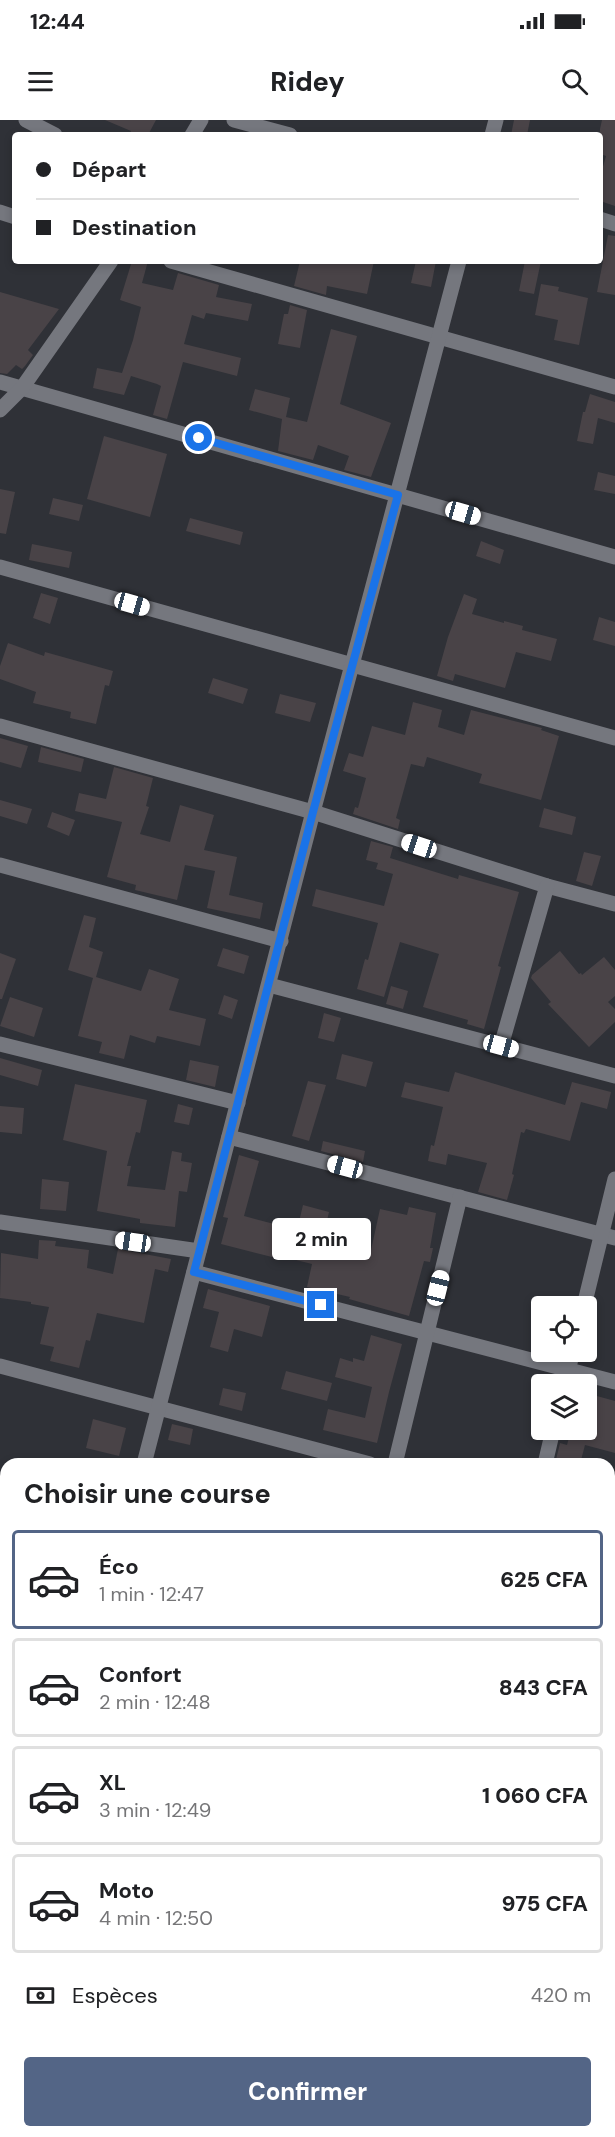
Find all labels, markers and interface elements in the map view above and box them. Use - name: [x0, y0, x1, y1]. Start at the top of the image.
- text: 12:44: [30, 7, 85, 36]
- text: Ridey: [270, 64, 345, 99]
- icon: menu: [24, 65, 57, 98]
- icon: search: [558, 65, 591, 98]
- text: Départ: [72, 155, 147, 184]
- text: Destination: [72, 213, 197, 242]
- route start: [185, 424, 212, 451]
- car: [443, 499, 483, 527]
- car: [112, 590, 152, 618]
- car: [399, 832, 439, 860]
- car: [481, 1033, 521, 1059]
- car: [325, 1154, 365, 1180]
- callout: 2 min: [272, 1218, 370, 1260]
- text: 2 min: [295, 1226, 348, 1252]
- car: [114, 1231, 152, 1253]
- car: [425, 1268, 451, 1308]
- route end: [307, 1291, 334, 1318]
- map controls: [531, 1296, 597, 1440]
- button: locate: [531, 1296, 597, 1362]
- button: layers: [531, 1374, 597, 1440]
- text: Choisir une course: [24, 1476, 271, 1511]
- text: Éco: [99, 1552, 139, 1581]
- icon: car: [27, 1553, 81, 1607]
- text: 625 CFA: [500, 1565, 588, 1594]
- text: 1 min · 12:47: [99, 1581, 204, 1607]
- text: Confort: [99, 1660, 182, 1689]
- icon: car: [27, 1661, 81, 1715]
- text: 843 CFA: [499, 1673, 588, 1702]
- text: 2 min · 12:48: [99, 1689, 211, 1715]
- text: XL: [99, 1768, 126, 1797]
- icon: car: [27, 1769, 81, 1823]
- text: 1 060 CFA: [482, 1781, 588, 1810]
- text: 3 min · 12:49: [99, 1797, 211, 1823]
- text: Moto: [99, 1876, 154, 1905]
- icon: car: [27, 1877, 81, 1931]
- text: 975 CFA: [502, 1889, 588, 1918]
- text: 4 min · 12:50: [99, 1905, 213, 1931]
- icon: cash: [24, 1979, 57, 2012]
- text: Espèces: [72, 1981, 158, 2010]
- text: 420 m: [531, 1982, 591, 2008]
- button: Confirmer: [24, 2057, 591, 2126]

